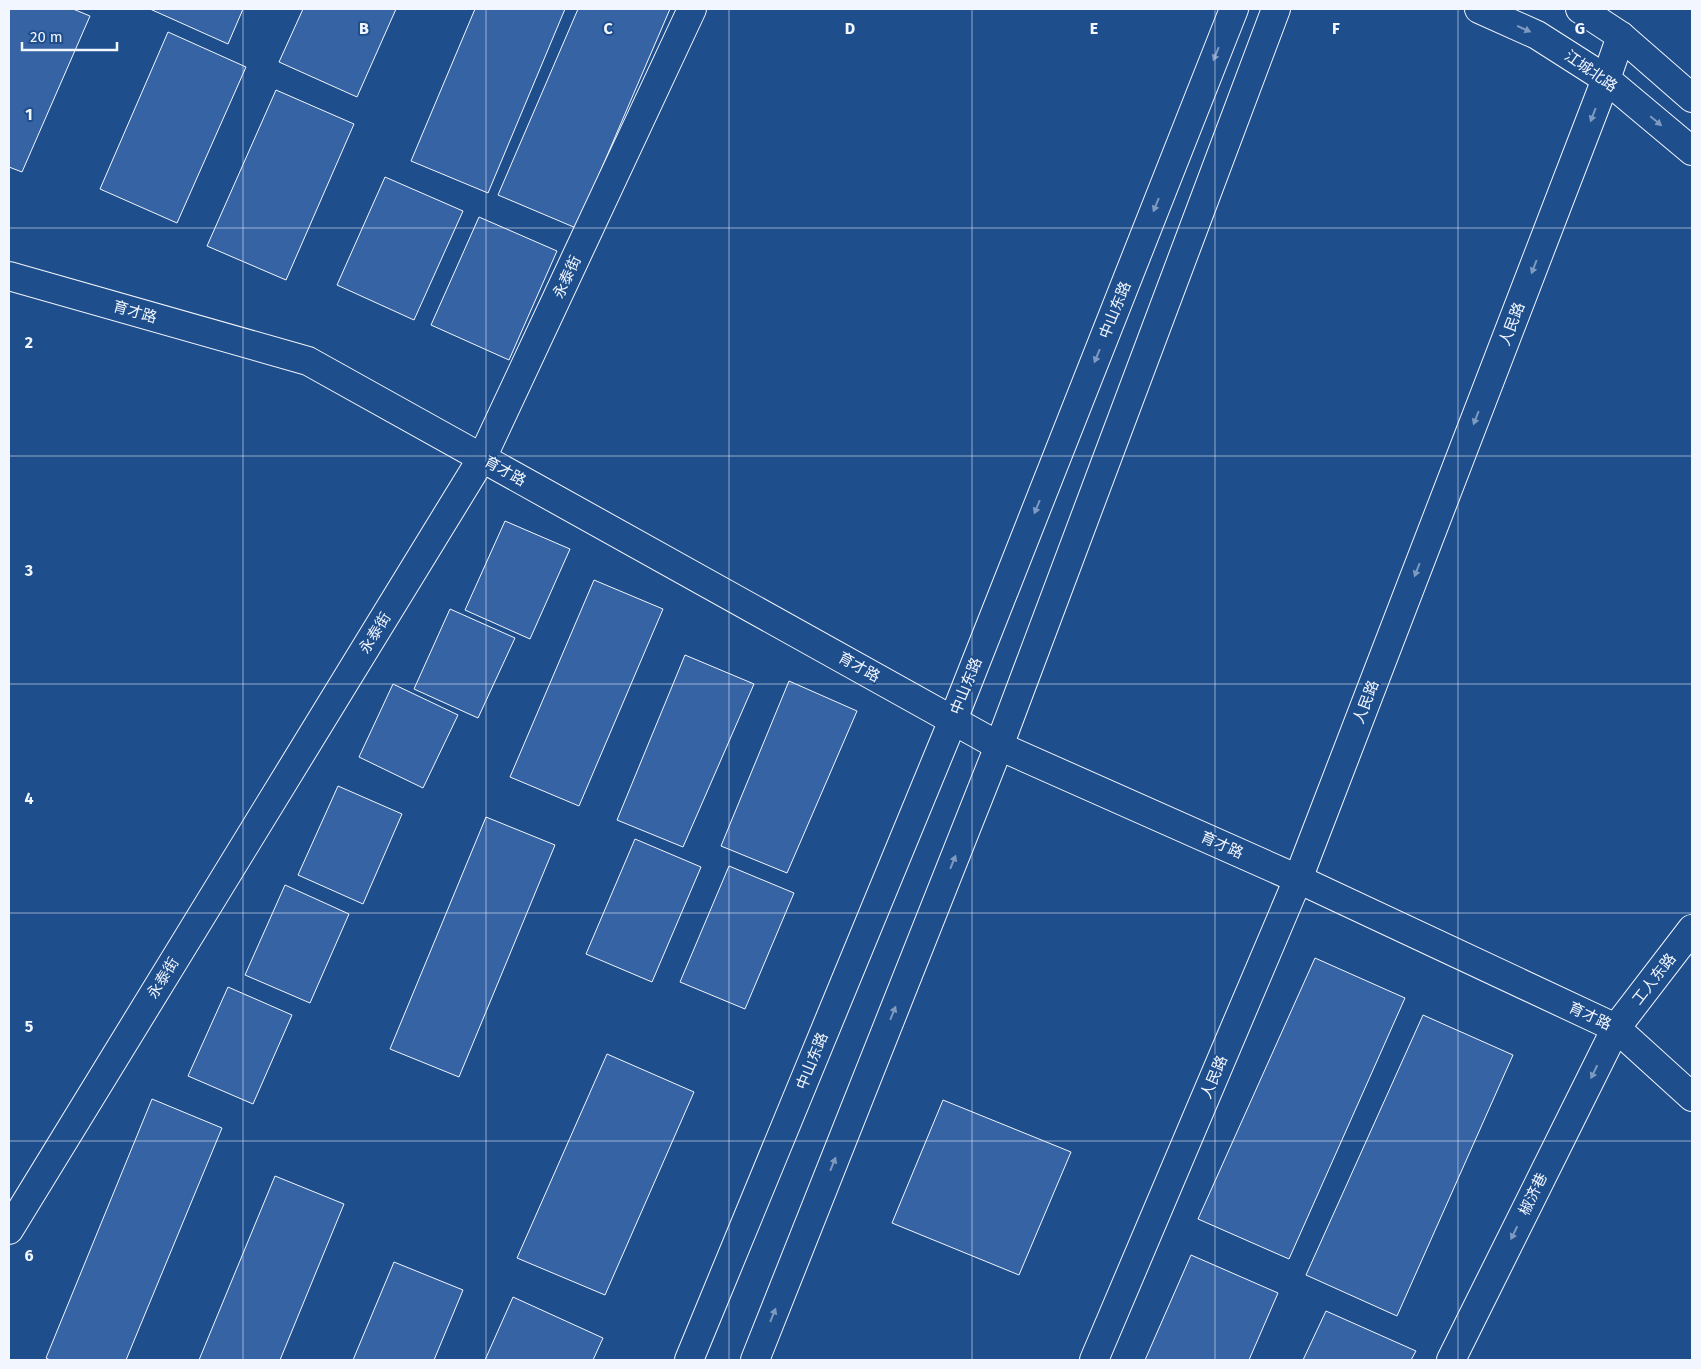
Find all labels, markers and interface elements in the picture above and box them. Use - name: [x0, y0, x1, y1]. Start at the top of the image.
- text: B: [359, 19, 369, 38]
- text: C: [603, 19, 613, 38]
- text: D: [845, 19, 855, 38]
- text: E: [1090, 19, 1098, 38]
- text: F: [1332, 19, 1340, 38]
- text: G: [1575, 19, 1585, 38]
- scale bar: [22, 20, 118, 52]
- one-way arrow: [1517, 25, 1531, 33]
- text: 20 m: [30, 28, 63, 46]
- street label: 江城北路: [1561, 46, 1621, 96]
- one-way arrow: [1212, 47, 1220, 62]
- text: 1: [25, 105, 33, 124]
- one-way arrow: [1588, 108, 1596, 122]
- one-way arrow: [1650, 116, 1663, 127]
- one-way arrow: [1152, 198, 1160, 212]
- street label: 永泰街: [549, 253, 585, 301]
- one-way arrow: [1530, 259, 1537, 274]
- street label: 中山东路: [1095, 279, 1135, 341]
- street label: 育才路: [111, 297, 159, 327]
- street label: 人民路: [1496, 300, 1528, 348]
- text: 2: [25, 333, 33, 352]
- one-way arrow: [1092, 349, 1100, 363]
- one-way arrow: [1471, 411, 1479, 425]
- street label: 育才路: [481, 452, 529, 490]
- one-way arrow: [1033, 500, 1041, 515]
- text: 3: [24, 561, 33, 580]
- one-way arrow: [1413, 563, 1421, 578]
- street label: 永泰街: [355, 609, 395, 657]
- street label: 育才路: [835, 648, 883, 686]
- street label: 中山东路: [946, 655, 986, 717]
- street label: 人民路: [1350, 678, 1382, 726]
- text: 4: [24, 789, 34, 808]
- street label: 育才路: [1198, 828, 1246, 862]
- one-way arrow: [950, 855, 958, 869]
- street label: 工人东路: [1628, 950, 1680, 1008]
- street label: 永泰街: [143, 954, 183, 1002]
- street label: 育才路: [1566, 998, 1614, 1034]
- one-way arrow: [889, 1005, 897, 1020]
- text: 5: [25, 1017, 34, 1036]
- street label: 中山东路: [792, 1030, 832, 1092]
- street label: 人民路: [1197, 1053, 1231, 1101]
- one-way arrow: [1590, 1065, 1598, 1079]
- one-way arrow: [829, 1156, 837, 1171]
- street label: 椒济巷: [1515, 1170, 1551, 1218]
- one-way arrow: [1510, 1226, 1518, 1240]
- text: 6: [24, 1246, 34, 1265]
- one-way arrow: [769, 1307, 777, 1322]

